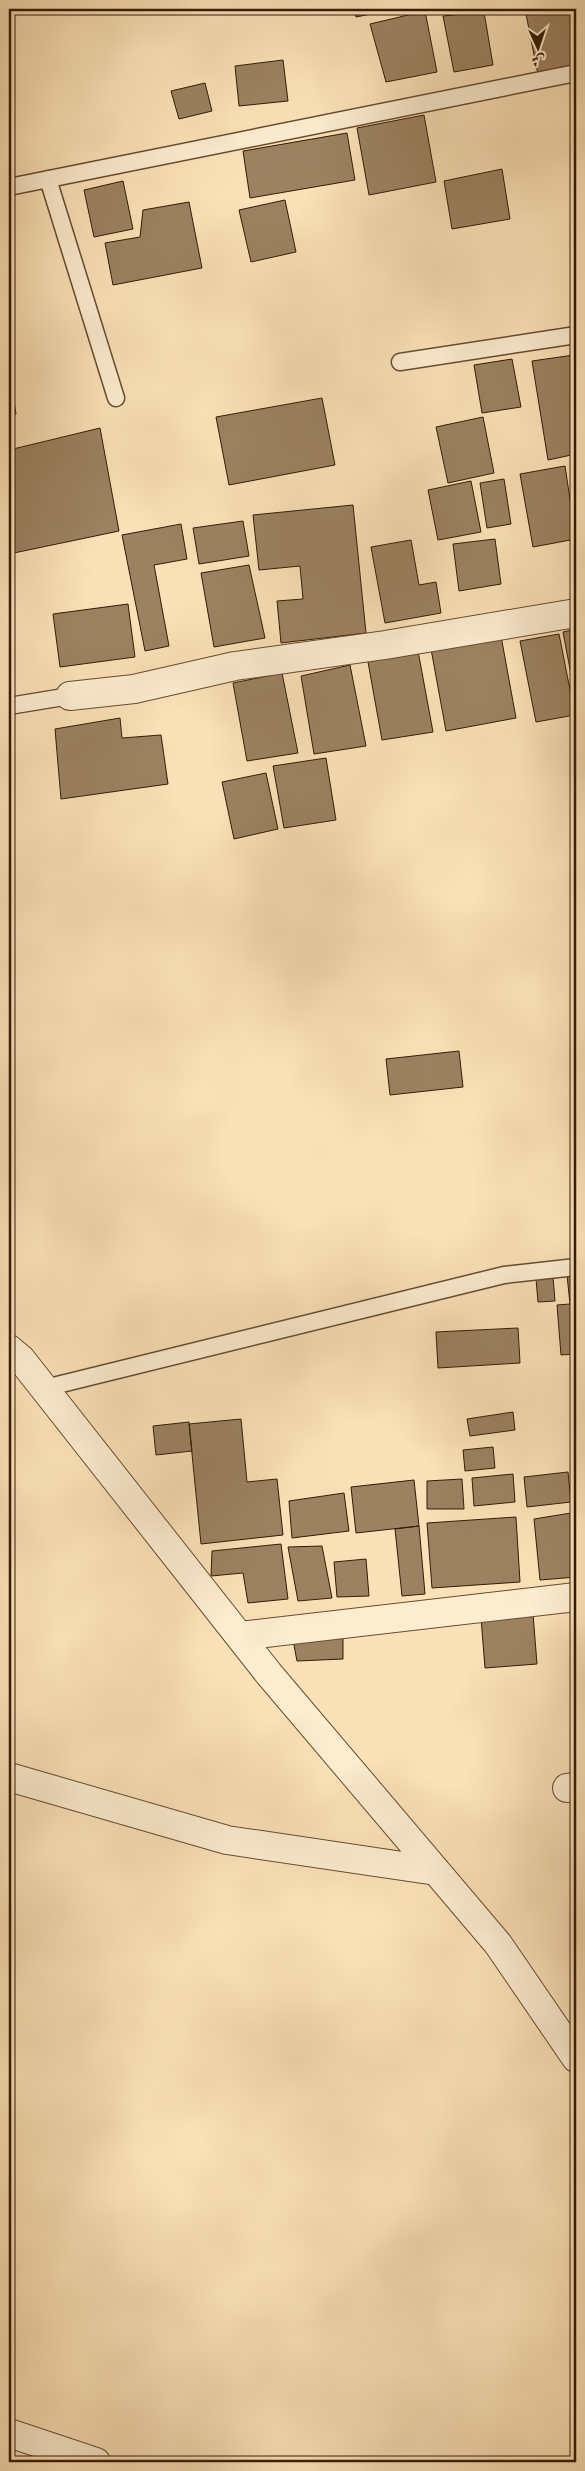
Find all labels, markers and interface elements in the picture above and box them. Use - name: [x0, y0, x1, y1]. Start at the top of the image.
- north arrow: [512, 22, 562, 72]
- text: ش: [531, 52, 546, 69]

